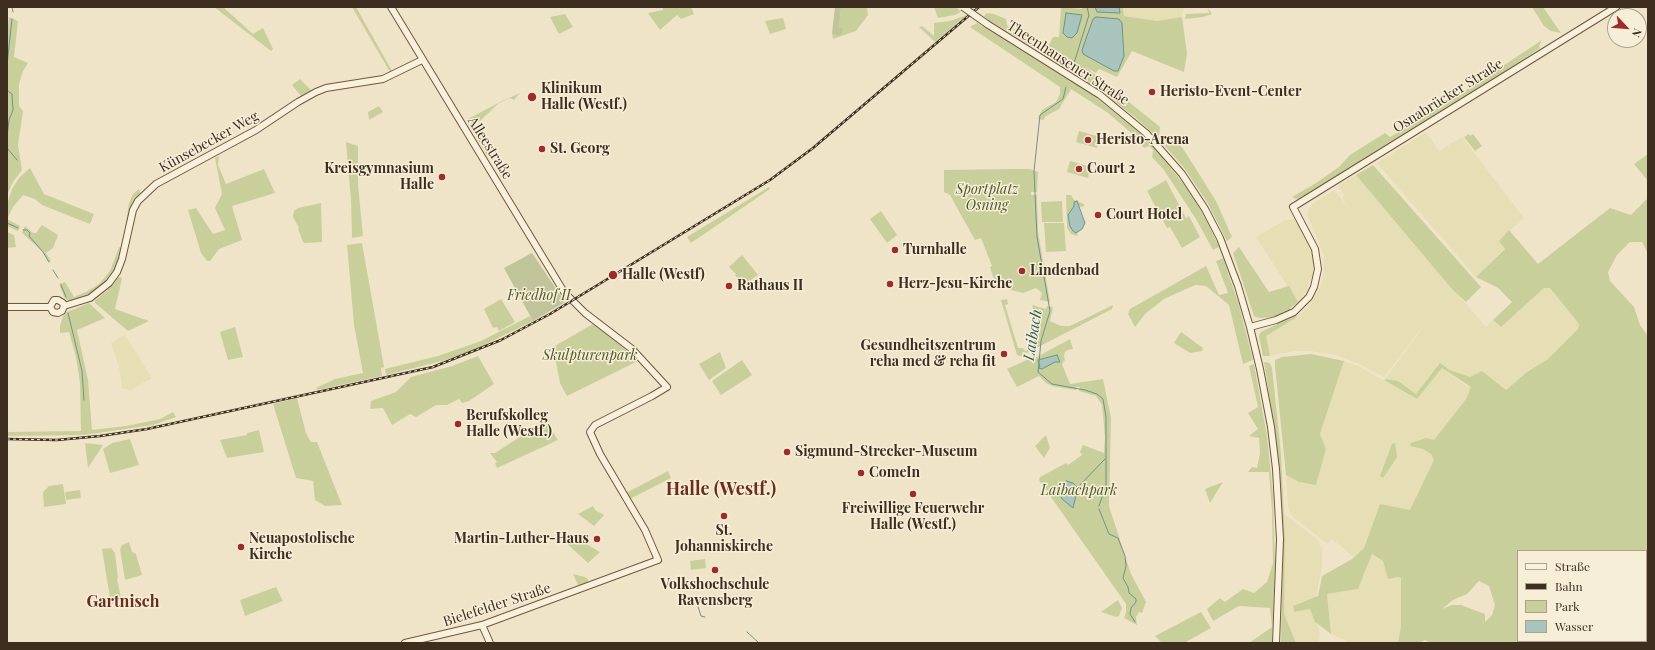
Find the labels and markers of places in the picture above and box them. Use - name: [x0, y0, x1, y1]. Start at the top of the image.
- place label: Klinikum Halle (Westf.): [541, 81, 627, 114]
- place label: Heristo-Event-Center: [1160, 84, 1301, 100]
- marker: Heristo-Event-Center: [1147, 87, 1157, 97]
- marker: Klinikum Halle (Westf.): [526, 91, 538, 103]
- place label: Heristo-Arena: [1096, 132, 1189, 148]
- marker: Heristo-Arena: [1083, 135, 1093, 145]
- place label: St. Georg: [550, 141, 610, 157]
- marker: St. Georg: [537, 144, 547, 154]
- place label: Kreisgymnasium Halle: [324, 161, 434, 194]
- place label: Court 2: [1087, 161, 1135, 177]
- marker: Court 2: [1074, 164, 1084, 174]
- marker: Kreisgymnasium Halle: [437, 172, 447, 182]
- place label: Court Hotel: [1106, 207, 1182, 223]
- marker: Court Hotel: [1093, 210, 1103, 220]
- place label: Turnhalle: [903, 242, 967, 258]
- marker: Turnhalle: [890, 245, 900, 255]
- place label: Lindenbad: [1030, 263, 1099, 279]
- marker: Lindenbad: [1017, 266, 1027, 276]
- place label: Halle (Westf): [622, 267, 705, 283]
- marker: Halle (Westf): [607, 269, 619, 281]
- place label: Herz-Jesu-Kirche: [898, 276, 1012, 292]
- place label: Rathaus II: [737, 278, 803, 294]
- marker: Herz-Jesu-Kirche: [885, 279, 895, 289]
- marker: Rathaus II: [724, 281, 734, 291]
- place label: Gesundheitszentrum reha med & reha fit: [861, 338, 996, 370]
- marker: Gesundheitszentrum reha med & reha fit: [999, 349, 1009, 359]
- place label: Berufskolleg Halle (Westf.): [466, 408, 552, 440]
- marker: Berufskolleg Halle (Westf.): [453, 419, 463, 429]
- place label: Sigmund-Strecker-Museum: [795, 444, 977, 460]
- marker: Sigmund-Strecker-Museum: [782, 447, 792, 457]
- place label: ComeIn: [869, 465, 920, 481]
- marker: ComeIn: [856, 468, 866, 478]
- marker: Freiwillige Feuerwehr Halle (Westf.): [908, 489, 918, 499]
- place label: Freiwillige Feuerwehr Halle (Westf.): [842, 501, 984, 534]
- marker: St. Johanniskirche: [719, 511, 729, 521]
- place label: St. Johanniskirche: [675, 523, 773, 556]
- place label: Neuapostolische Kirche: [249, 531, 355, 564]
- place label: Martin-Luther-Haus: [454, 531, 589, 547]
- marker: Martin-Luther-Haus: [592, 534, 602, 544]
- marker: Neuapostolische Kirche: [236, 542, 246, 552]
- marker: Volkshochschule Ravensberg: [710, 565, 720, 575]
- place label: Volkshochschule Ravensberg: [661, 577, 769, 610]

